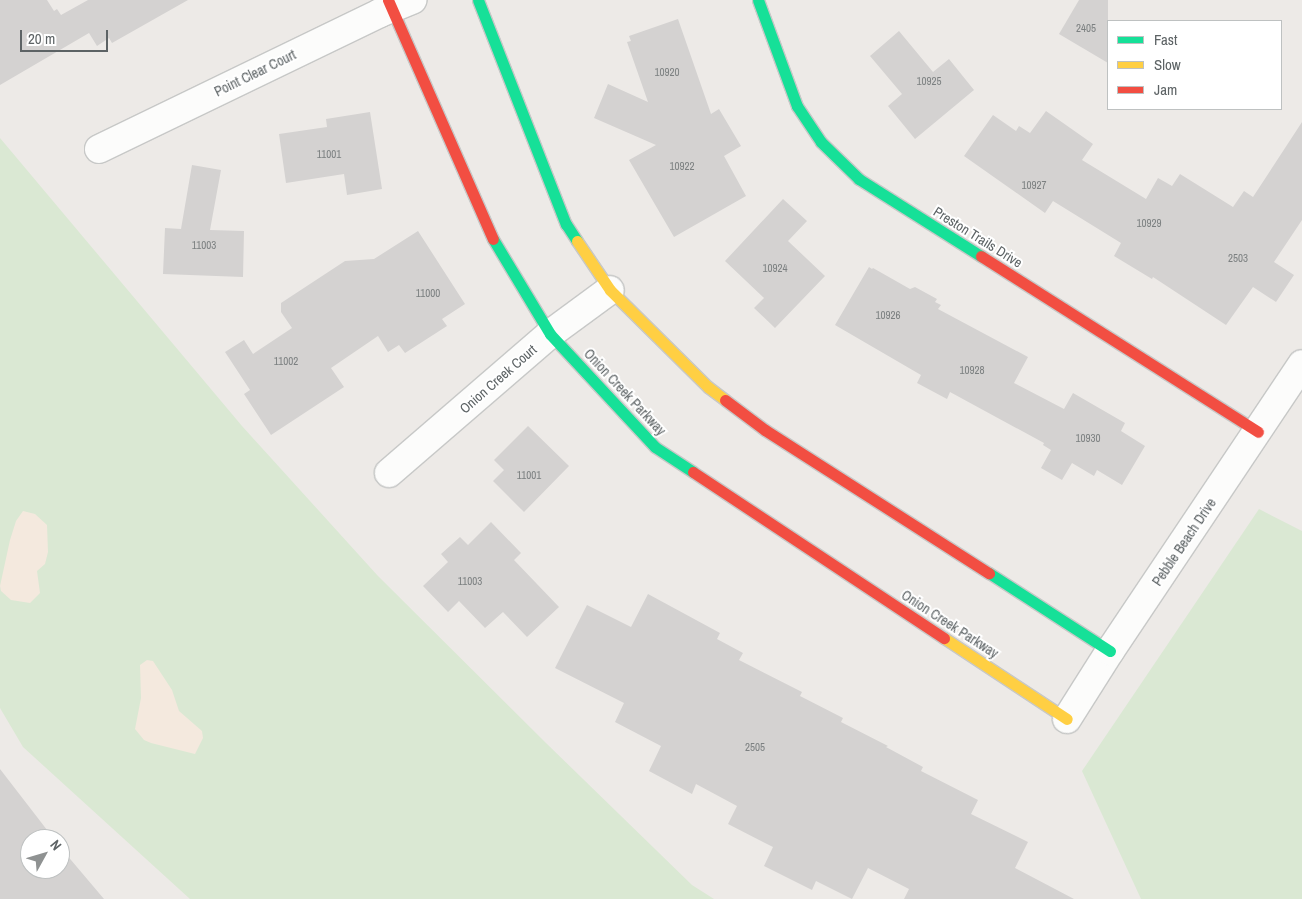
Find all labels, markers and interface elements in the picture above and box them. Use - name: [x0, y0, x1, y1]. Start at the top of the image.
- scale bar: [22, 20, 110, 52]
- legend: [1107, 20, 1282, 110]
- house number: 2405: [1076, 21, 1096, 35]
- text: 20 m: [28, 28, 55, 49]
- text: Fast: [1154, 29, 1177, 50]
- street label: Point Clear Court: [211, 46, 299, 100]
- text: Slow: [1154, 54, 1181, 75]
- house number: 10920: [654, 65, 680, 79]
- house number: 10925: [916, 74, 942, 88]
- text: Jam: [1154, 79, 1177, 100]
- house number: 11001: [317, 147, 341, 161]
- house number: 10922: [669, 159, 695, 173]
- house number: 10927: [1021, 178, 1047, 192]
- street label: Preston Trails Drive: [930, 203, 1026, 271]
- house number: 10929: [1136, 216, 1162, 230]
- house number: 11003: [192, 238, 216, 252]
- house number: 2503: [1228, 251, 1248, 265]
- house number: 10924: [762, 261, 788, 275]
- house number: 11000: [416, 286, 440, 300]
- house number: 10926: [875, 308, 901, 322]
- street label: Onion Creek Court: [456, 341, 540, 417]
- street label: Onion Creek Parkway: [581, 345, 669, 439]
- house number: 11002: [274, 354, 298, 368]
- house number: 10928: [959, 363, 985, 377]
- house number: 10930: [1075, 431, 1101, 445]
- house number: 11001: [517, 468, 541, 482]
- street label: Pebble Beach Drive: [1148, 495, 1220, 589]
- house number: 11003: [458, 574, 482, 588]
- street label: Onion Creek Parkway: [898, 586, 1002, 662]
- house number: 2505: [745, 740, 765, 754]
- north arrow: [20, 829, 70, 879]
- text: N: [46, 836, 65, 854]

